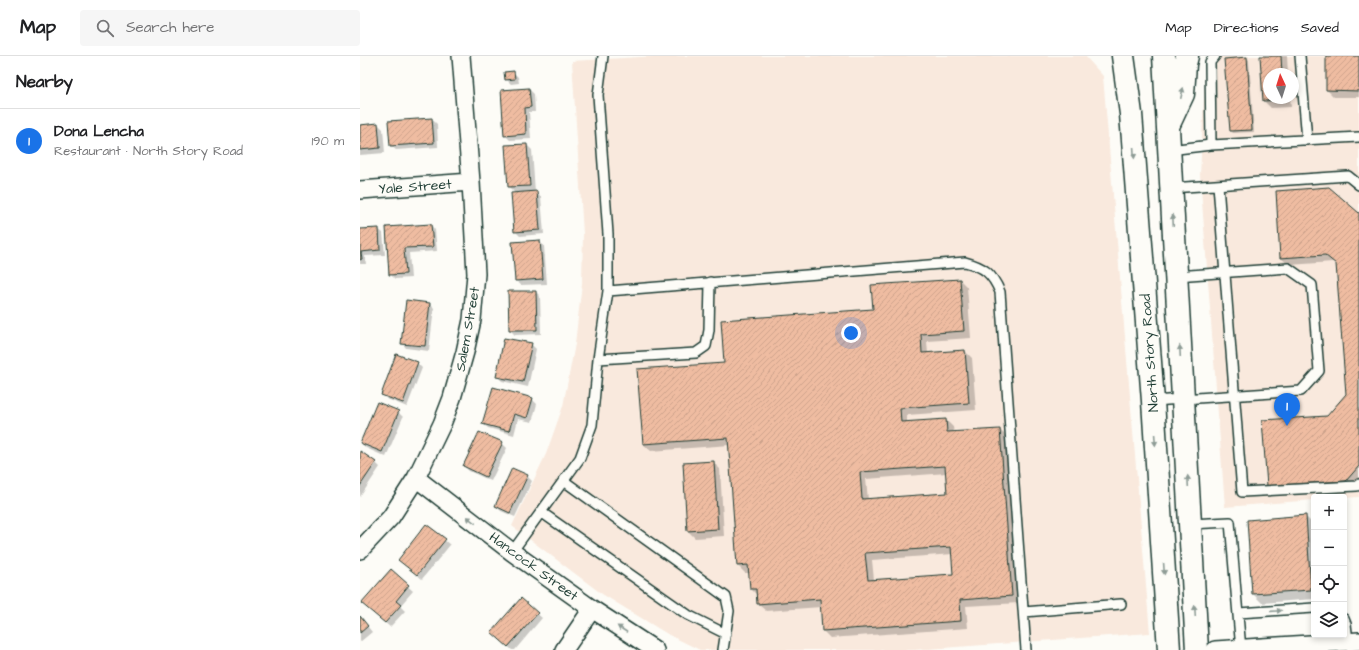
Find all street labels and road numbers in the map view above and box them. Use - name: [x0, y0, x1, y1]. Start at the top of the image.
- street label: Yale Street: [378, 174, 453, 200]
- street label: Salem Street: [451, 285, 485, 373]
- street label: North Story Road: [1136, 293, 1164, 413]
- street label: Hancock Street: [485, 528, 582, 606]

